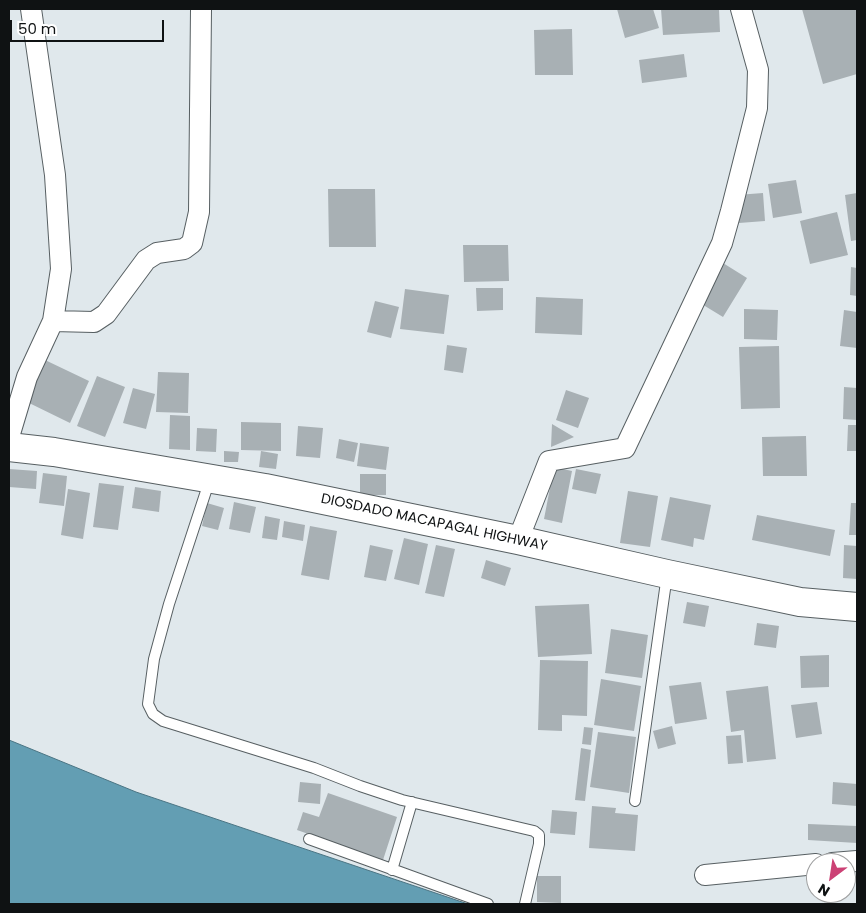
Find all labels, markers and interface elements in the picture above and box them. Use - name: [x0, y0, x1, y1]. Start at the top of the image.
- scale bar: [12, 10, 166, 42]
- text: 50 m: [18, 18, 56, 39]
- street label: DIOSDADO MACAPAGAL HIGHWAY: [319, 491, 549, 555]
- north arrow: [806, 853, 856, 903]
- text: N: [814, 879, 833, 901]

